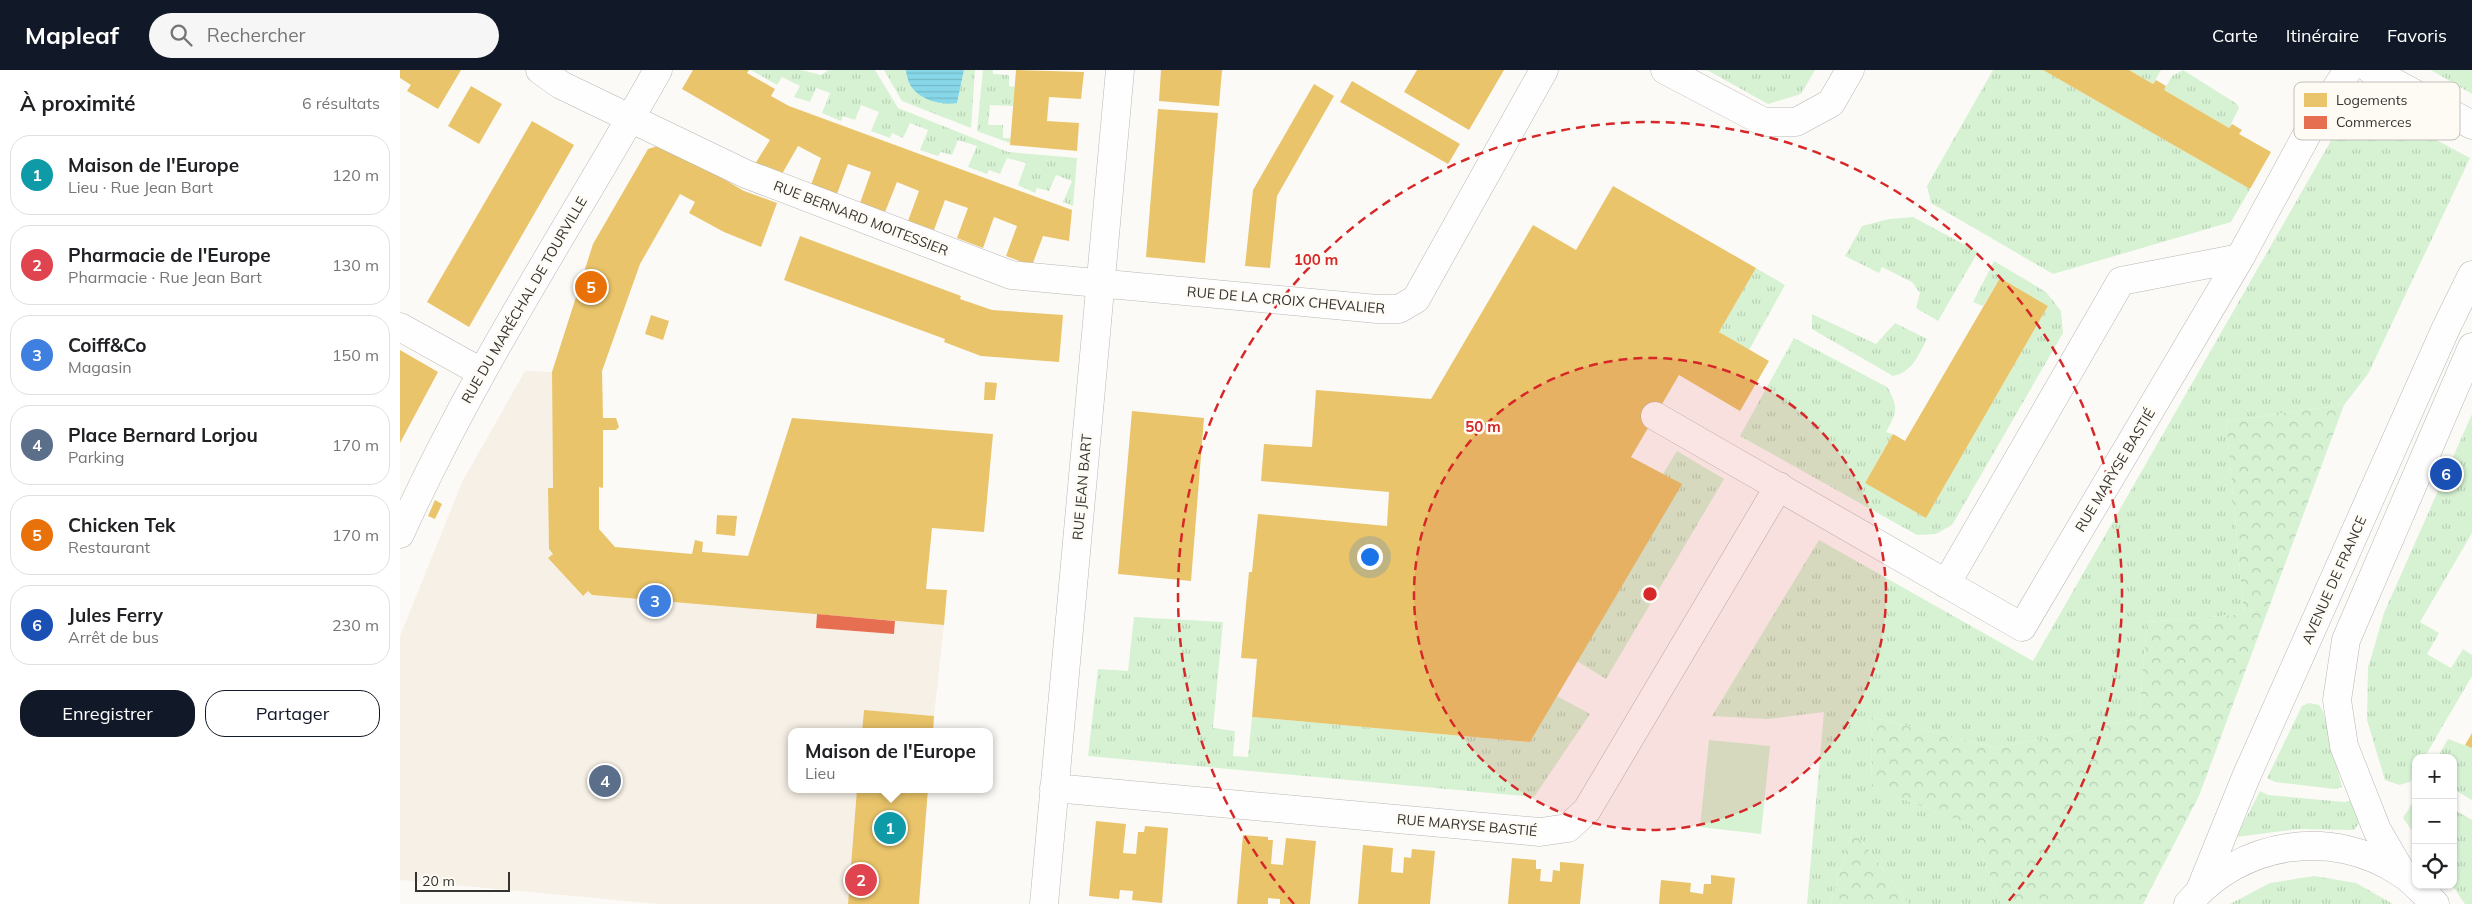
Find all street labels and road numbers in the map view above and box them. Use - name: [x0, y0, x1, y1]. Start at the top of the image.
- street label: RUE BERNARD MOITESSIER: [771, 176, 951, 260]
- street label: RUE DU MARÉCHAL DE TOURVILLE: [457, 193, 591, 407]
- street label: RUE DE LA CROIX CHEVALIER: [1186, 282, 1386, 318]
- street label: RUE MARYSE BASTIÉ: [2071, 405, 2159, 535]
- street label: RUE JEAN BART: [1068, 433, 1096, 541]
- street label: AVENUE DE FRANCE: [2298, 513, 2370, 647]
- street label: RUE MARYSE BASTIÉ: [1396, 810, 1538, 840]

